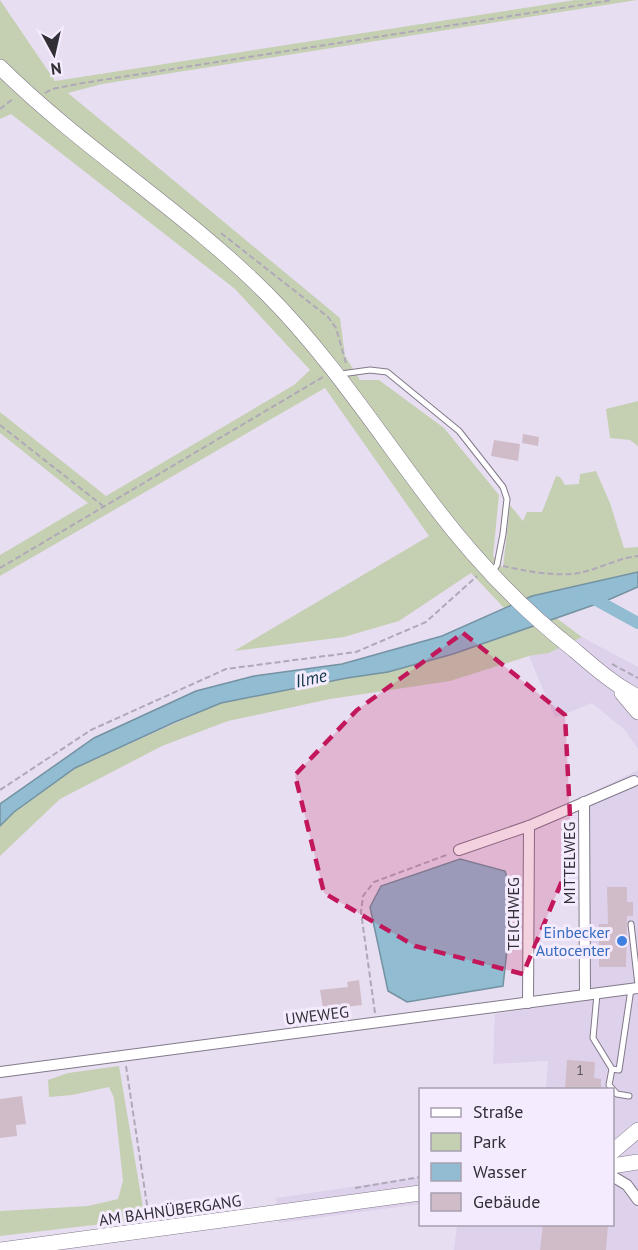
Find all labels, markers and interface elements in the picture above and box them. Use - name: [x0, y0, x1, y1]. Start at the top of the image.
- north arrow: [24, 24, 84, 84]
- text: N: [49, 58, 63, 79]
- water label: Ilme: [293, 663, 330, 693]
- street label: MITTELWEG: [559, 822, 579, 904]
- street label: TEICHWEG: [503, 877, 523, 951]
- place label: Einbecker Autocenter: [536, 922, 611, 960]
- marker: Einbecker Autocenter: [615, 934, 629, 948]
- street label: UWEWEG: [284, 1001, 350, 1029]
- house number: 1: [576, 1061, 584, 1079]
- legend: [419, 1088, 614, 1226]
- text: Straße: [473, 1100, 524, 1123]
- text: Park: [473, 1130, 506, 1153]
- text: Wasser: [473, 1160, 527, 1183]
- street label: AM BAHNÜBERGANG: [98, 1190, 242, 1230]
- text: Gebäude: [473, 1190, 540, 1213]

